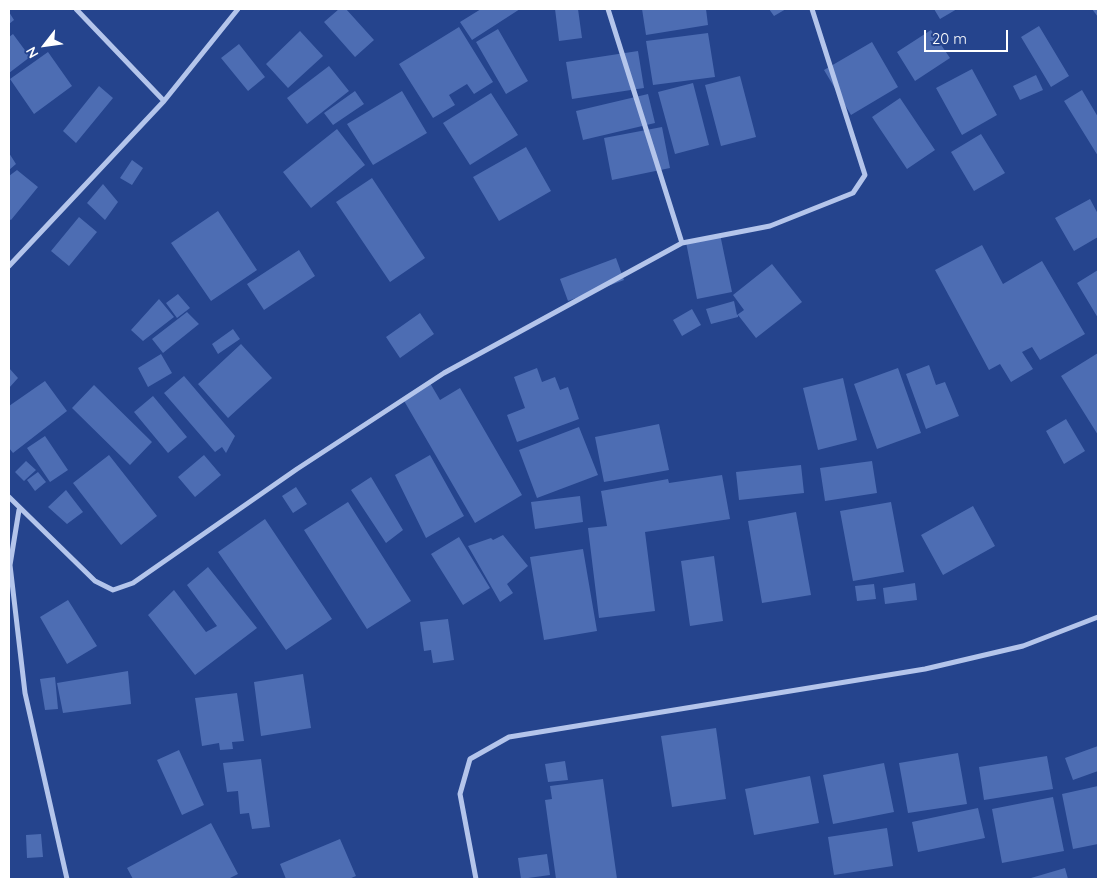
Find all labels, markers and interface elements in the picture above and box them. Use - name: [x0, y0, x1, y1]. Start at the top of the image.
- north arrow: [20, 20, 70, 70]
- scale bar: [927, 20, 1011, 52]
- text: 20 m: [932, 29, 967, 48]
- text: N: [22, 44, 42, 61]

